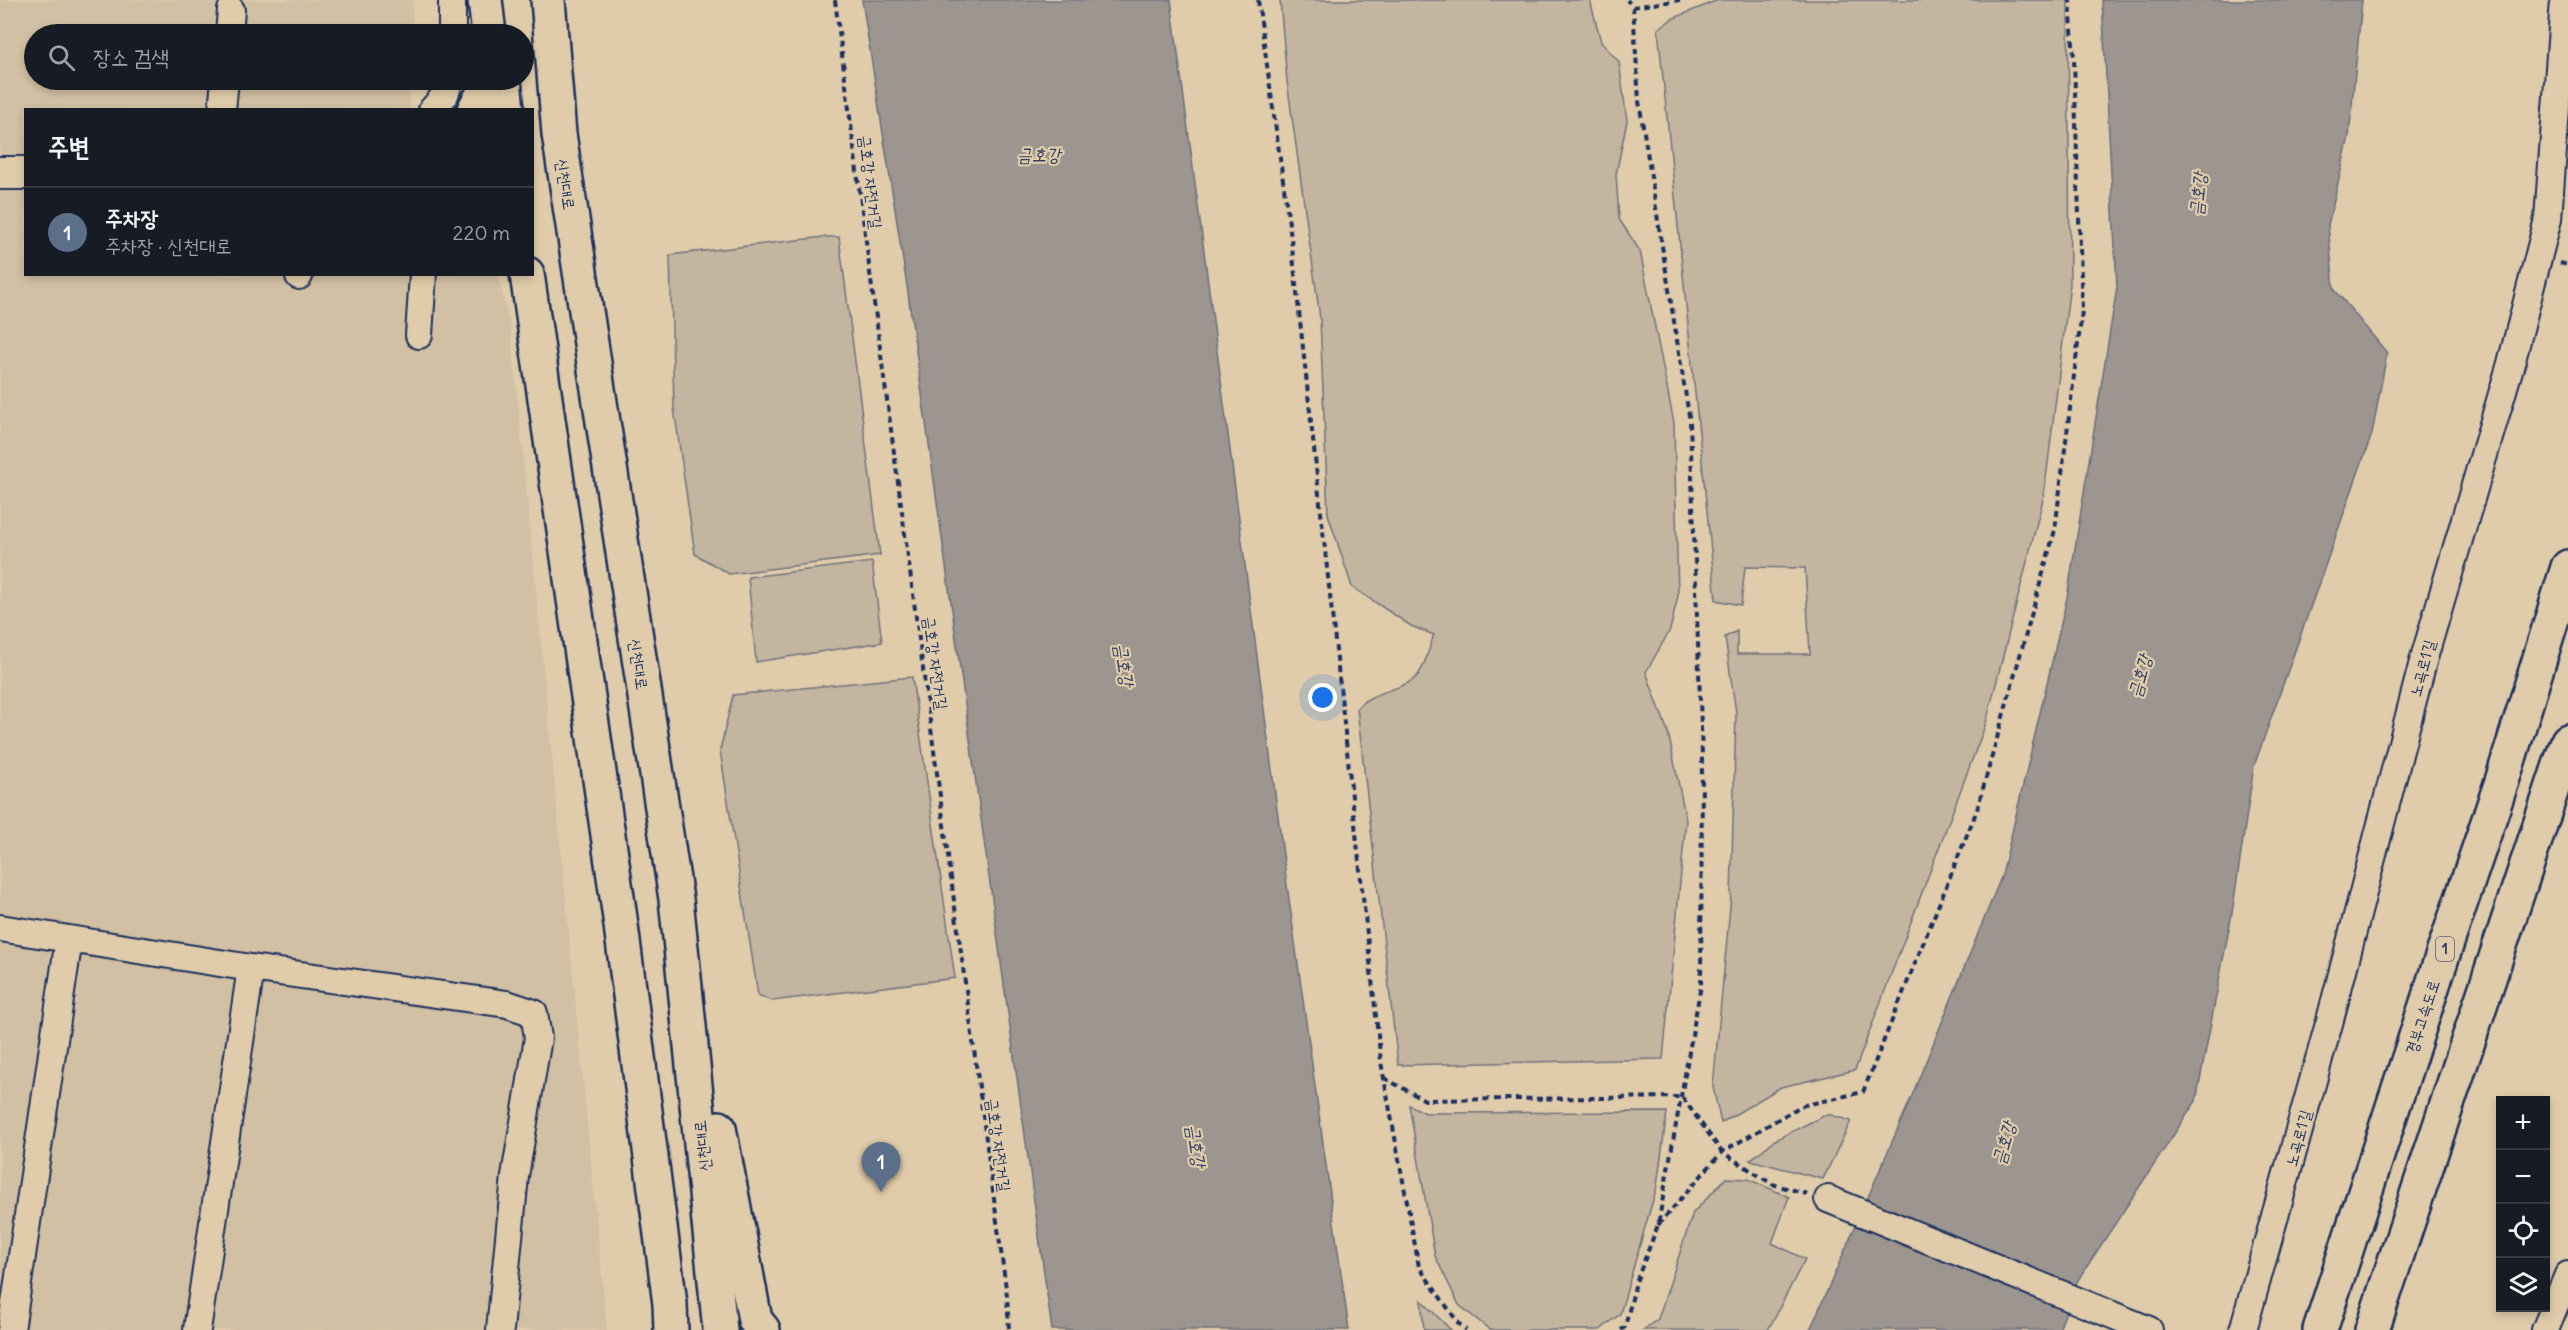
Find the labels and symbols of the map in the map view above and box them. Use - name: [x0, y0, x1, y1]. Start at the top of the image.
- street label: 금호강 자전거길: [855, 134, 887, 230]
- water label: 금호강: [1017, 143, 1063, 166]
- street label: 신천대로: [552, 157, 580, 211]
- water label: 금호강: [2184, 169, 2211, 217]
- street label: 금호강 자전거길: [920, 615, 952, 711]
- street label: 신천대로: [625, 637, 653, 691]
- street label: 노곡로1길: [2405, 637, 2439, 699]
- water label: 금호강: [1110, 642, 1140, 691]
- water label: 금호강: [2122, 649, 2157, 700]
- your location: [1308, 683, 1337, 712]
- road number: 1: [2436, 937, 2454, 961]
- street label: 경부고속도로: [2401, 977, 2443, 1057]
- street label: 금호강 자전거길: [983, 1097, 1015, 1193]
- street label: 노곡로1길: [2281, 1107, 2315, 1169]
- water label: 금호강: [1986, 1116, 2021, 1167]
- street label: 신천대로: [689, 1119, 715, 1173]
- water label: 금호강: [1182, 1123, 1212, 1172]
- pin: 1: [862, 1142, 900, 1192]

